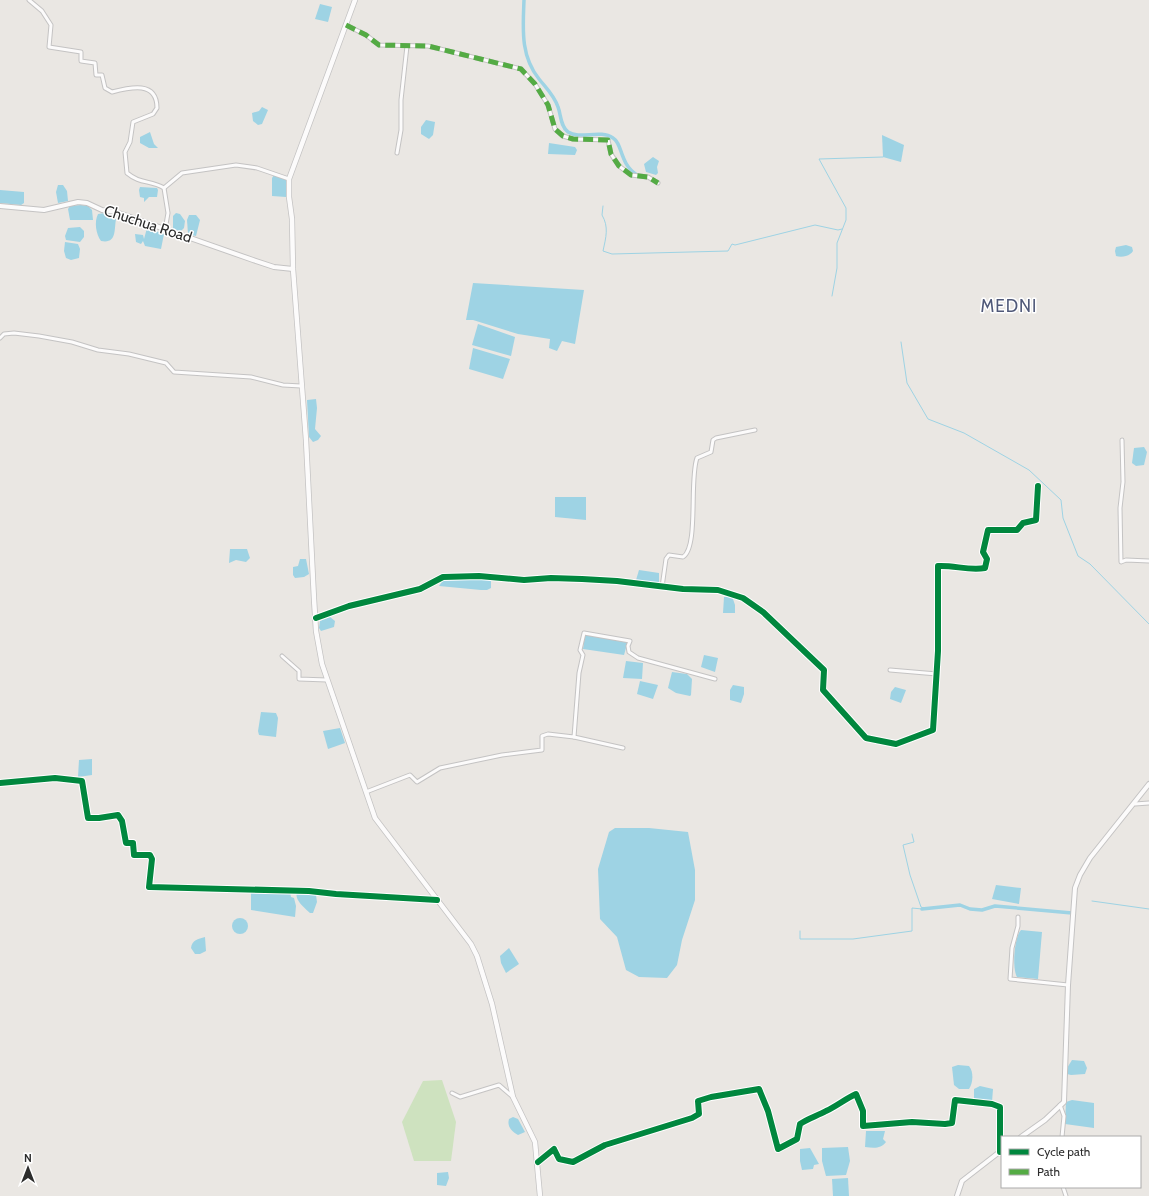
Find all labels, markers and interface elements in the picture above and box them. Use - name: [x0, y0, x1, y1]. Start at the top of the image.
- street label: Chuchua Road: [102, 201, 194, 247]
- district label: MEDNI: [981, 296, 1037, 316]
- legend: [1001, 1136, 1141, 1188]
- text: Cycle path: [1037, 1144, 1090, 1159]
- north arrow: [8, 1148, 48, 1188]
- text: N: [24, 1151, 32, 1165]
- text: Path: [1037, 1164, 1060, 1179]

